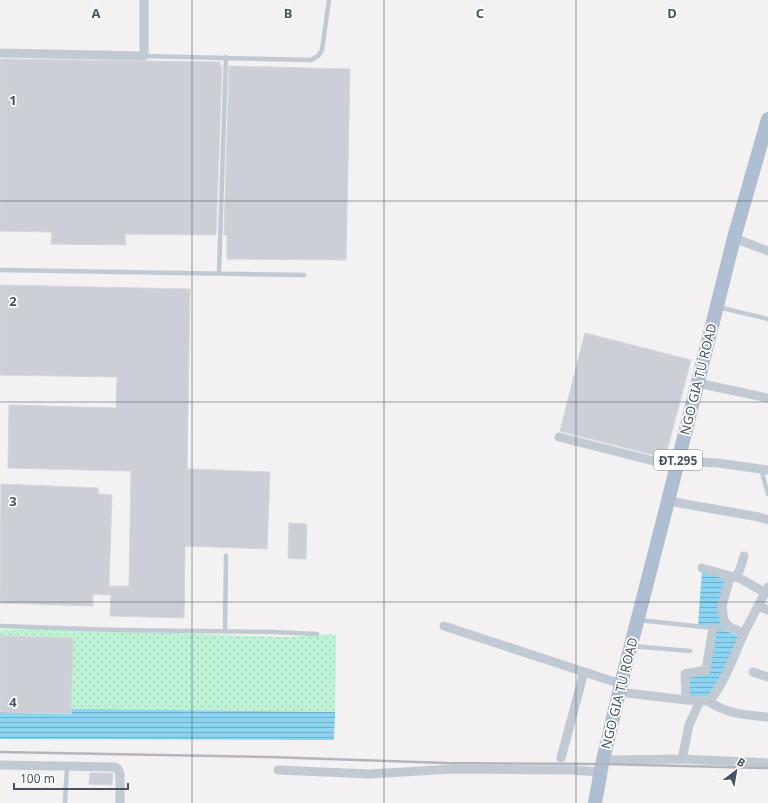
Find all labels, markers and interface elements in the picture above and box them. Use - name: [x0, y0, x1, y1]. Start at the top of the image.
- text: A: [92, 4, 101, 22]
- text: B: [284, 4, 292, 22]
- text: C: [476, 4, 484, 22]
- text: D: [667, 4, 677, 22]
- text: 1: [9, 91, 17, 109]
- text: 2: [9, 292, 17, 310]
- street label: NGO GIA TU ROAD: [675, 321, 721, 437]
- road number: ĐT.295: [654, 450, 702, 470]
- text: 3: [9, 492, 17, 510]
- street label: NGO GIA TU ROAD: [596, 635, 642, 751]
- text: 4: [9, 693, 17, 711]
- north arrow: [716, 751, 756, 791]
- text: B: [734, 754, 748, 770]
- scale bar: [14, 765, 128, 791]
- text: 100 m: [20, 770, 55, 787]

